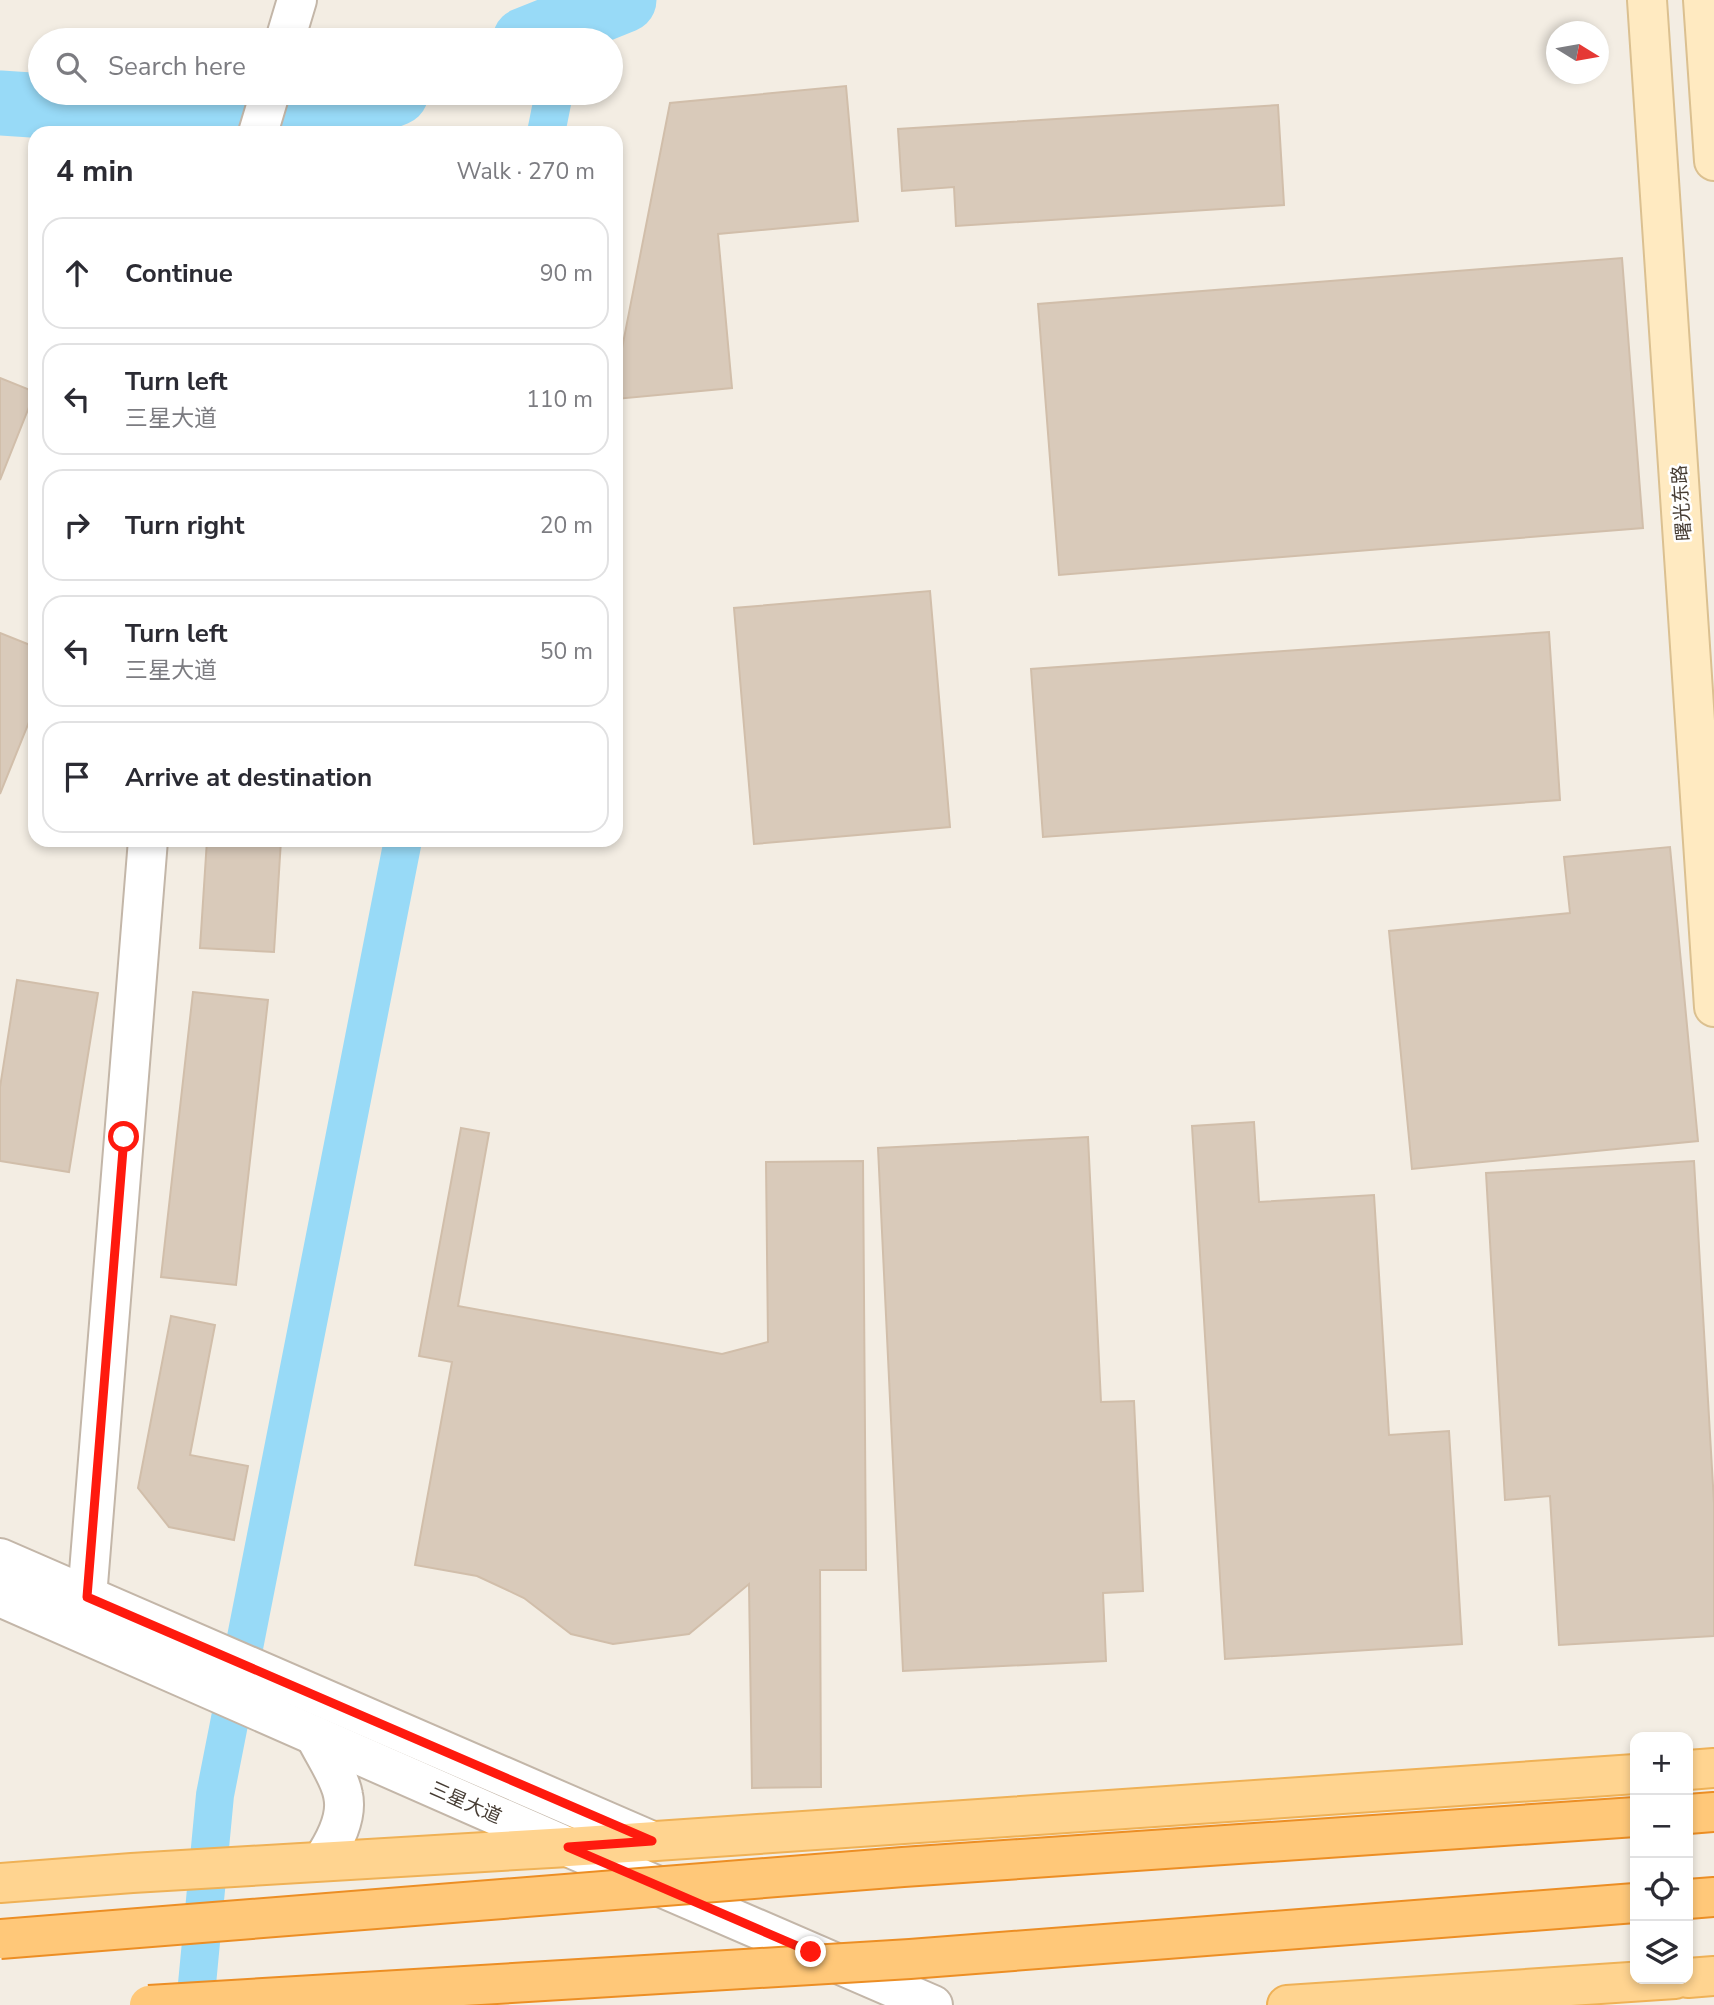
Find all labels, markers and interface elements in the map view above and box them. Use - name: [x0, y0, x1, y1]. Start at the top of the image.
- north arrow: [1546, 21, 1609, 84]
- search box: [28, 28, 623, 105]
- icon: search: [52, 48, 90, 86]
- text: Search here: [108, 49, 246, 84]
- text: 4 min: [56, 151, 134, 192]
- text: Walk · 270 m: [456, 156, 595, 187]
- icon: ahead: [58, 254, 96, 292]
- text: Continue: [125, 256, 233, 291]
- text: 90 m: [540, 258, 593, 289]
- text: Turn left: [125, 364, 228, 399]
- icon: left: [58, 380, 96, 418]
- text: 110 m: [526, 384, 593, 415]
- text: 三星大道: [125, 403, 217, 434]
- street label: 曙光东路: [1666, 464, 1698, 542]
- icon: right: [58, 506, 96, 544]
- text: Turn right: [125, 508, 244, 543]
- text: 20 m: [540, 510, 593, 541]
- text: Turn left: [125, 616, 228, 651]
- icon: left: [58, 632, 96, 670]
- text: 50 m: [540, 636, 593, 667]
- text: 三星大道: [125, 655, 217, 686]
- icon: arrive: [58, 758, 96, 796]
- text: Arrive at destination: [125, 760, 372, 795]
- route start: [108, 1121, 139, 1152]
- map controls: [1630, 1732, 1693, 1984]
- button: +: [1630, 1732, 1693, 1795]
- street label: 三星大道: [426, 1776, 506, 1830]
- button: −: [1630, 1795, 1693, 1858]
- button: locate: [1630, 1858, 1693, 1921]
- button: layers: [1630, 1921, 1693, 1984]
- route end: [795, 1936, 826, 1967]

